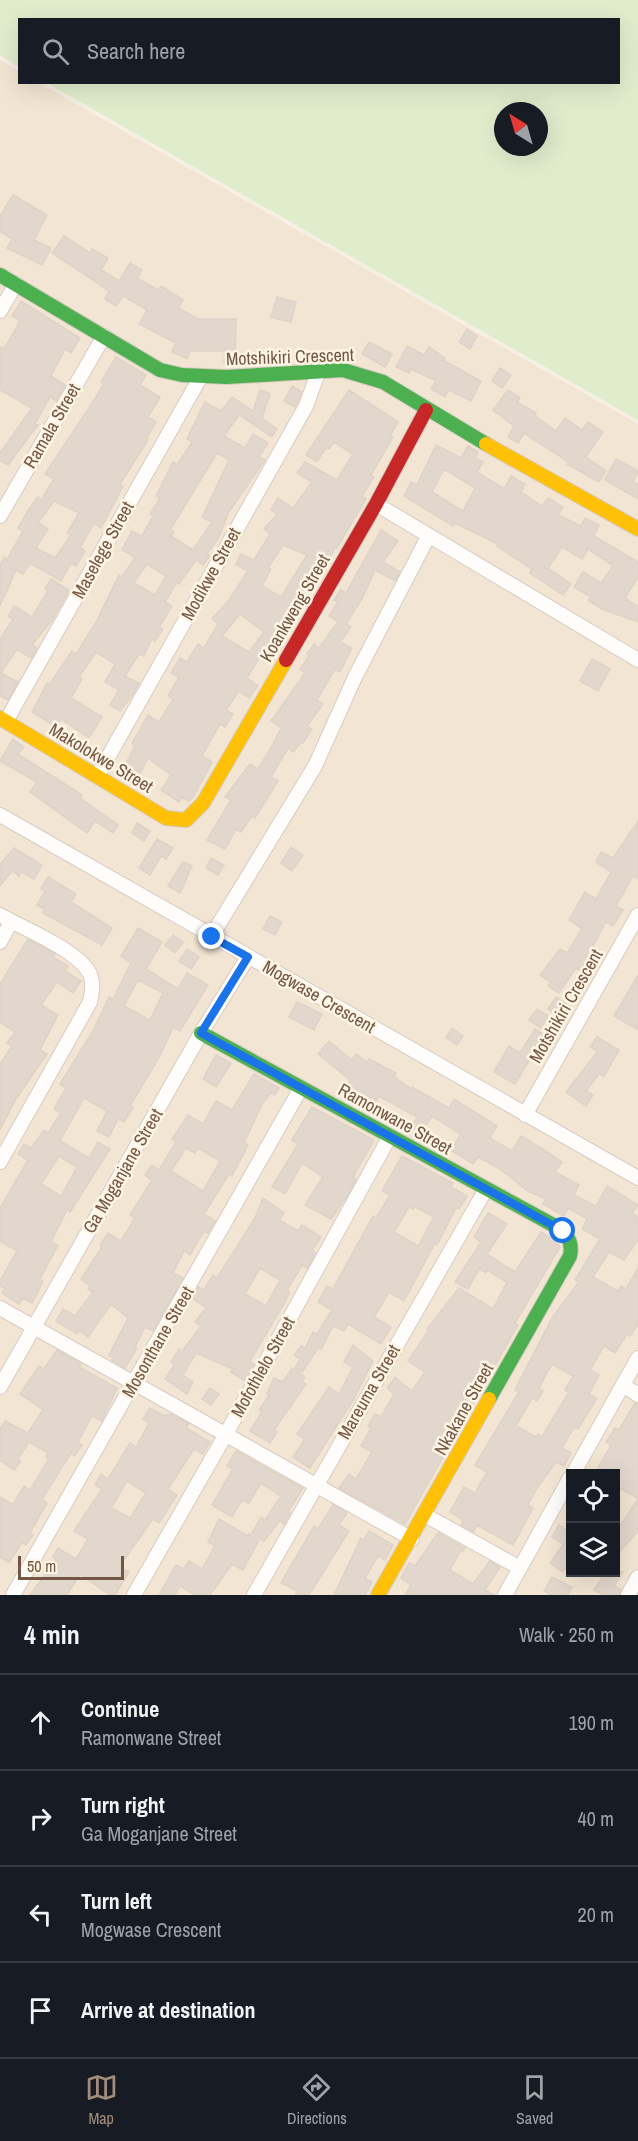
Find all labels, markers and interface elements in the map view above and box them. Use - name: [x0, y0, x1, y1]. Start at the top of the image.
- search box: [18, 18, 620, 84]
- icon: search: [39, 35, 72, 68]
- text: Search here: [87, 36, 185, 66]
- north arrow: [494, 102, 548, 156]
- street label: Motshikiri Crescent: [226, 342, 354, 371]
- street label: Ramala Street: [17, 379, 86, 473]
- street label: Maselege Street: [66, 497, 140, 603]
- street label: Modikwe Street: [175, 523, 246, 625]
- street label: Koankweng Street: [254, 549, 336, 666]
- street label: Makolokwe Street: [45, 717, 158, 798]
- route end: [198, 923, 224, 949]
- street label: Motshikiri Crescent: [523, 944, 608, 1067]
- street label: Mogwase Crescent: [258, 954, 380, 1039]
- street label: Ramonwane Street: [334, 1077, 457, 1160]
- street label: Ga Moganjane Street: [77, 1104, 168, 1238]
- route start: [549, 1217, 575, 1243]
- street label: Mosonthane Street: [116, 1281, 200, 1402]
- street label: Mofothlelo Street: [225, 1312, 301, 1422]
- street label: Mareuma Street: [331, 1340, 406, 1444]
- street label: Nkakane Street: [428, 1358, 499, 1459]
- map controls: [566, 1469, 620, 1577]
- button: locate: [566, 1469, 620, 1523]
- button: layers: [566, 1523, 620, 1577]
- scale bar: [18, 1553, 124, 1580]
- text: 50 m: [27, 1555, 56, 1577]
- text: 4 min: [24, 1617, 80, 1652]
- text: Walk · 250 m: [519, 1621, 614, 1648]
- text: Continue: [81, 1694, 159, 1724]
- icon: ahead: [24, 1706, 57, 1739]
- text: 190 m: [568, 1709, 614, 1736]
- text: Ramonwane Street: [81, 1724, 221, 1751]
- text: Turn right: [81, 1790, 165, 1820]
- icon: right: [24, 1802, 57, 1835]
- text: 40 m: [578, 1805, 614, 1832]
- text: Ga Moganjane Street: [81, 1820, 237, 1847]
- text: Turn left: [81, 1886, 152, 1916]
- icon: left: [24, 1898, 57, 1931]
- text: 20 m: [578, 1901, 614, 1928]
- text: Mogwase Crescent: [81, 1916, 221, 1943]
- icon: arrive: [24, 1994, 57, 2027]
- text: Arrive at destination: [81, 1995, 255, 2025]
- tab: Map: [85, 2071, 118, 2129]
- tab: Directions: [287, 2071, 347, 2129]
- tab: Saved: [516, 2071, 553, 2129]

